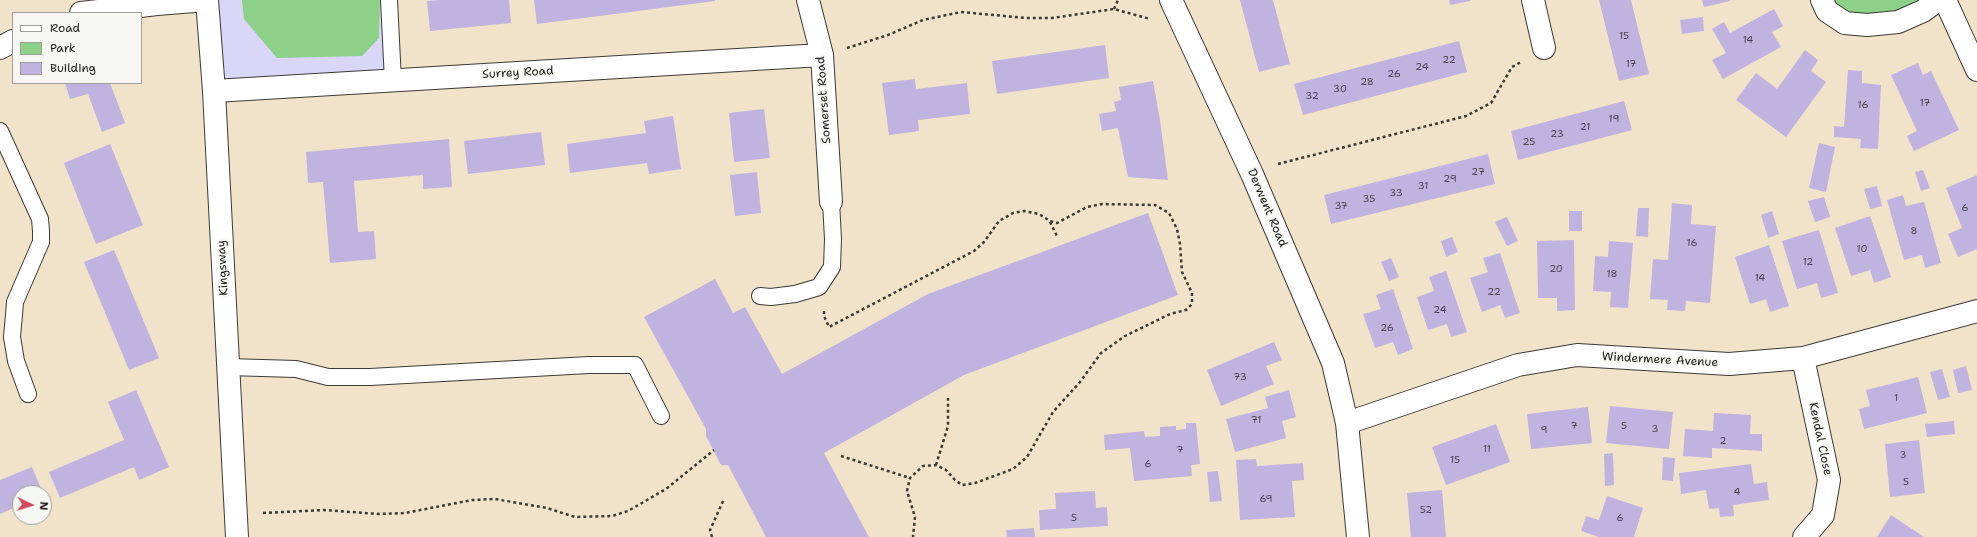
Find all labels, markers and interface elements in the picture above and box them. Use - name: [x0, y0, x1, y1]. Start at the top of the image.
- legend: [12, 12, 142, 84]
- text: Road: [50, 20, 80, 36]
- house number: 15: [1619, 30, 1629, 42]
- house number: 14: [1743, 34, 1753, 46]
- text: Park: [50, 40, 76, 56]
- house number: 22: [1442, 54, 1456, 66]
- street label: Somerset Road: [814, 56, 834, 144]
- house number: 17: [1626, 58, 1636, 70]
- text: Building: [50, 60, 96, 76]
- house number: 24: [1415, 61, 1429, 73]
- street label: Surrey Road: [482, 64, 554, 82]
- house number: 26: [1387, 68, 1401, 80]
- house number: 28: [1360, 76, 1374, 88]
- house number: 30: [1333, 83, 1347, 95]
- house number: 32: [1305, 90, 1319, 102]
- house number: 17: [1920, 97, 1930, 109]
- house number: 16: [1858, 99, 1868, 111]
- house number: 19: [1609, 113, 1619, 125]
- house number: 21: [1580, 121, 1590, 133]
- house number: 23: [1550, 128, 1564, 140]
- house number: 25: [1523, 136, 1535, 148]
- house number: 27: [1471, 166, 1485, 178]
- street label: Derwent Road: [1244, 167, 1290, 249]
- house number: 29: [1443, 173, 1457, 185]
- house number: 31: [1418, 180, 1428, 192]
- house number: 33: [1389, 187, 1403, 199]
- house number: 35: [1363, 193, 1375, 205]
- house number: 37: [1334, 200, 1348, 212]
- house number: 6: [1962, 202, 1968, 214]
- house number: 8: [1911, 225, 1917, 237]
- house number: 16: [1687, 237, 1697, 249]
- street label: Kingsway: [214, 240, 232, 296]
- house number: 10: [1857, 243, 1867, 255]
- house number: 12: [1803, 256, 1813, 268]
- house number: 20: [1549, 263, 1563, 275]
- house number: 18: [1606, 268, 1618, 280]
- house number: 14: [1755, 272, 1765, 284]
- house number: 22: [1487, 286, 1501, 298]
- house number: 24: [1433, 304, 1447, 316]
- house number: 26: [1380, 322, 1394, 334]
- street label: Windermere Avenue: [1602, 350, 1718, 370]
- house number: 73: [1233, 371, 1247, 383]
- house number: 1: [1894, 392, 1898, 404]
- street label: Kendal Close: [1805, 401, 1835, 477]
- house number: 71: [1251, 414, 1261, 426]
- house number: 7: [1571, 420, 1577, 432]
- house number: 5: [1621, 420, 1627, 432]
- house number: 3: [1652, 423, 1658, 435]
- house number: 9: [1541, 424, 1547, 436]
- house number: 2: [1720, 435, 1726, 447]
- house number: 11: [1483, 443, 1491, 455]
- house number: 7: [1177, 444, 1183, 456]
- house number: 3: [1900, 449, 1906, 461]
- house number: 15: [1450, 454, 1460, 466]
- house number: 6: [1145, 458, 1151, 470]
- house number: 5: [1903, 476, 1909, 488]
- north arrow: [12, 485, 52, 525]
- house number: 4: [1734, 486, 1740, 498]
- house number: 69: [1259, 493, 1273, 505]
- text: N: [36, 501, 51, 511]
- house number: 52: [1420, 504, 1432, 516]
- house number: 5: [1071, 512, 1077, 524]
- house number: 6: [1617, 512, 1623, 524]

